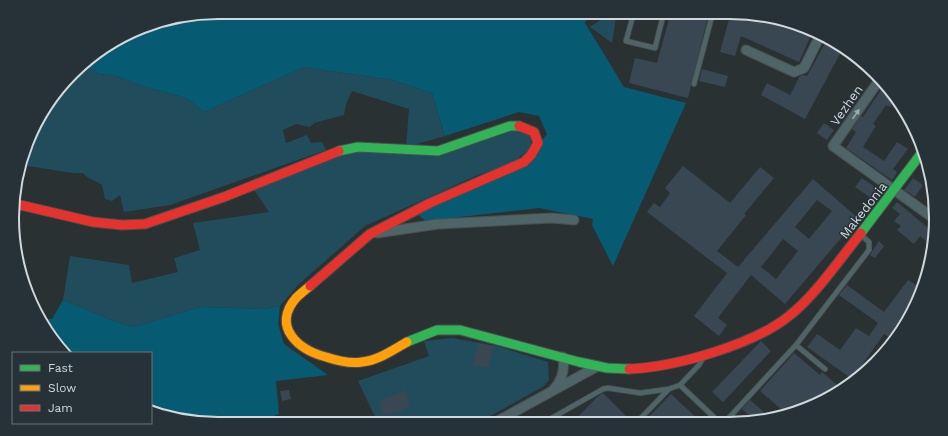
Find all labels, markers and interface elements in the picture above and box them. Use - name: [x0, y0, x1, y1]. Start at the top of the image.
- street label: Vezhen: [827, 82, 866, 128]
- one-way arrow: [852, 109, 860, 120]
- street label: Makedonia: [837, 178, 891, 242]
- legend: [12, 352, 152, 424]
- text: Fast: [48, 361, 73, 375]
- text: Slow: [48, 381, 76, 395]
- text: Jam: [48, 401, 73, 415]

